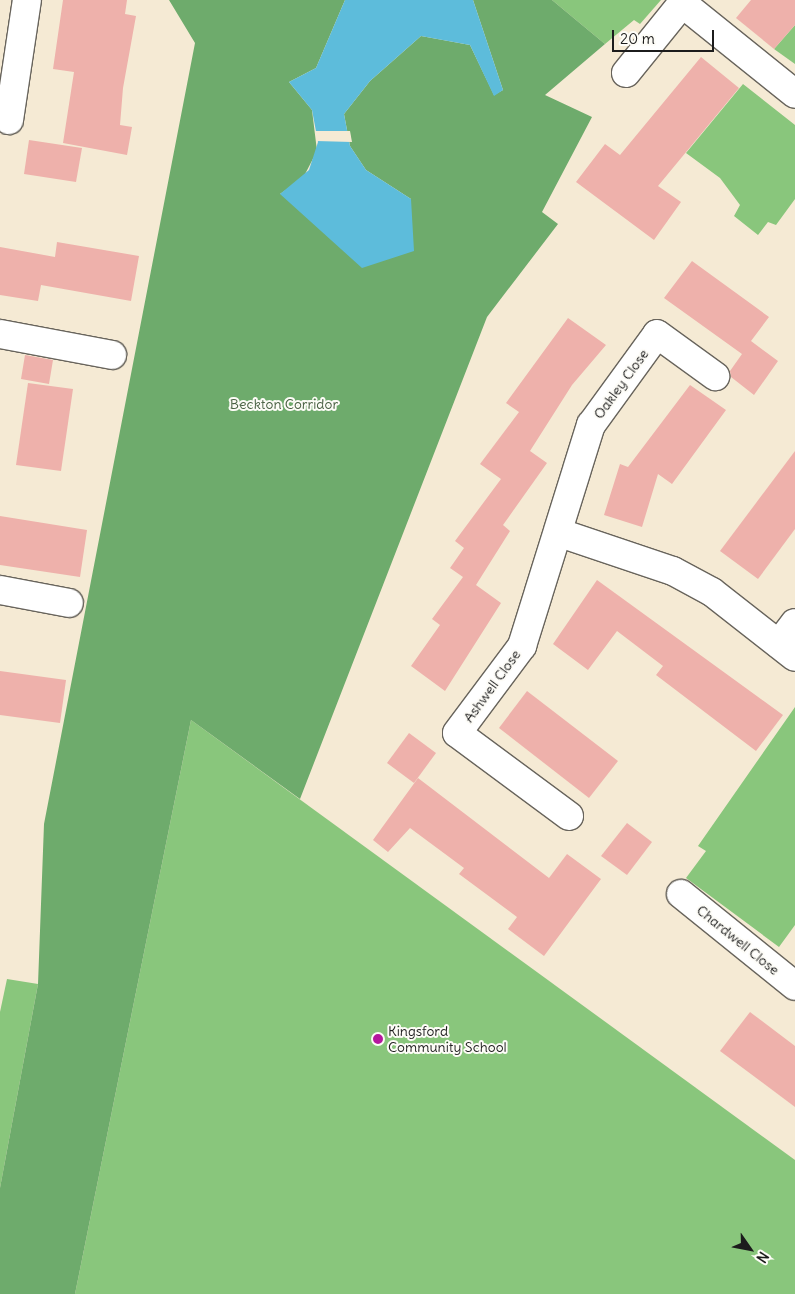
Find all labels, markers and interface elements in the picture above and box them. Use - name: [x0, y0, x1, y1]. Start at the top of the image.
- scale bar: [615, 20, 718, 52]
- text: 20 m: [620, 29, 655, 48]
- street label: Oakley Close: [590, 346, 652, 422]
- park label: Beckton Corridor: [230, 396, 338, 412]
- street label: Ashwell Close: [460, 646, 524, 726]
- street label: Chardwell Close: [693, 902, 783, 978]
- place label: Kingsford Community School: [388, 1023, 507, 1056]
- marker: Kingsford Community School: [372, 1033, 384, 1045]
- north arrow: [725, 1224, 775, 1274]
- text: N: [752, 1248, 773, 1266]

